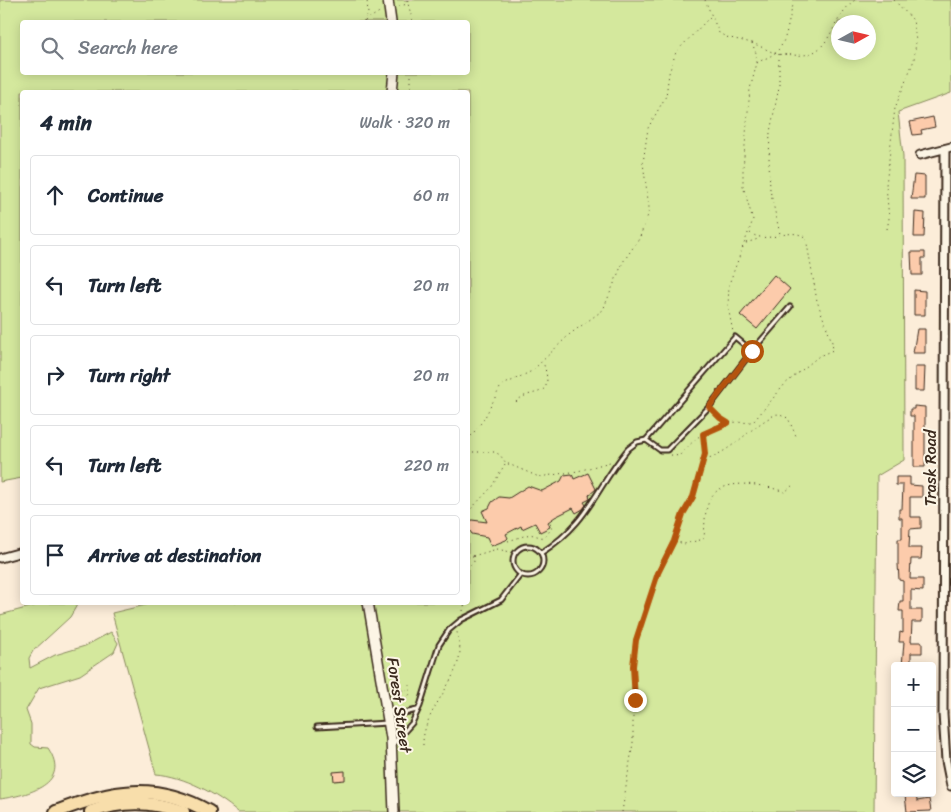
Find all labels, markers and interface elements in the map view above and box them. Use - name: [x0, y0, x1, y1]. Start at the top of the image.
- north arrow: [831, 15, 876, 60]
- search box: [20, 20, 470, 75]
- text: Search here: [78, 31, 178, 64]
- icon: search: [38, 34, 66, 62]
- text: 4 min: [40, 104, 92, 142]
- text: Walk · 320 m: [359, 108, 450, 137]
- text: Continue: [88, 179, 164, 212]
- icon: ahead: [41, 181, 69, 209]
- text: 60 m: [413, 181, 449, 210]
- text: Turn left: [88, 269, 161, 302]
- icon: left: [41, 271, 69, 299]
- text: 20 m: [413, 271, 449, 300]
- route start: [741, 340, 764, 363]
- text: Turn right: [88, 359, 170, 392]
- icon: right: [41, 361, 69, 389]
- text: 20 m: [413, 361, 449, 390]
- street label: Trask Road: [916, 428, 945, 506]
- text: Turn left: [88, 449, 161, 482]
- icon: left: [41, 451, 69, 479]
- text: 220 m: [404, 451, 449, 480]
- text: Arrive at destination: [88, 539, 261, 572]
- icon: arrive: [41, 541, 69, 569]
- street label: Forest Street: [378, 655, 421, 755]
- map controls: [891, 662, 936, 797]
- button: +: [891, 662, 936, 707]
- route end: [624, 689, 647, 712]
- button: −: [891, 707, 936, 752]
- button: layers: [891, 752, 936, 797]

